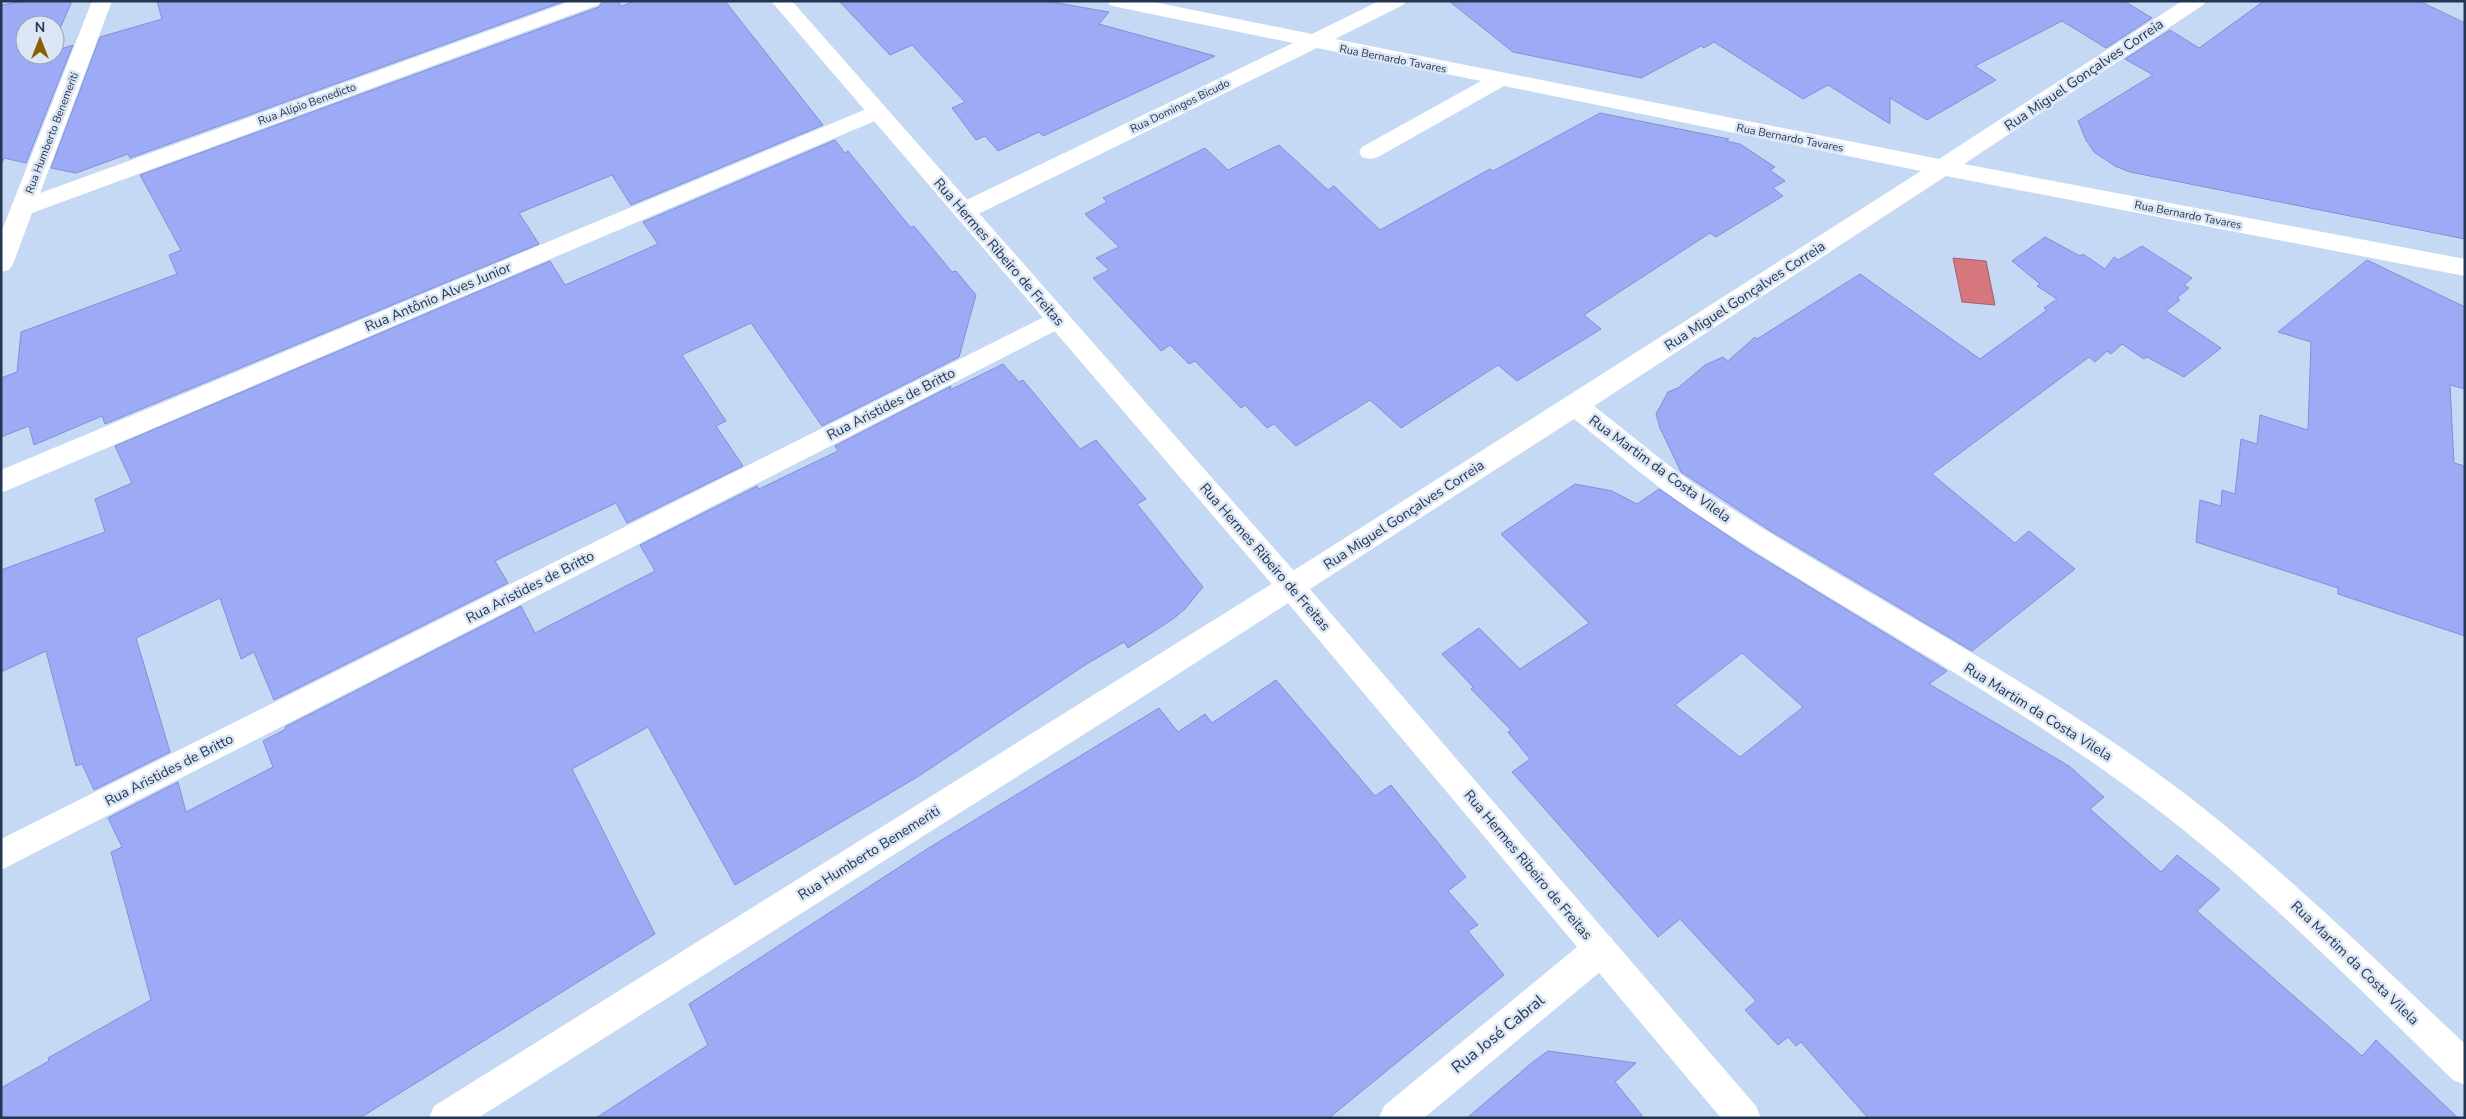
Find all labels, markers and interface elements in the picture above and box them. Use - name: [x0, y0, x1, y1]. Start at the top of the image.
- north arrow: [15, 15, 65, 65]
- street label: Rua Miguel Gonçalves Correia: [2001, 15, 2167, 135]
- text: N: [35, 18, 45, 37]
- street label: Rua Bernardo Tavares: [1338, 41, 1448, 77]
- street label: Rua Humberto Benemeriti: [22, 70, 82, 196]
- street label: Rua Domingos Bicudo: [1128, 75, 1232, 137]
- street label: Rua Alípio Benedicto: [256, 79, 358, 129]
- street label: Rua Bernardo Tavares: [1735, 120, 1845, 156]
- street label: Rua Hermes Ribeiro de Freitas: [929, 174, 1069, 330]
- street label: Rua Bernardo Tavares: [2133, 197, 2243, 233]
- street label: Rua Miguel Gonçalves Correia: [1661, 237, 1829, 355]
- street label: Rua Antônio Alves Junior: [362, 258, 514, 336]
- street label: Rua Aristides de Britto: [824, 363, 959, 445]
- street label: Rua Martim da Costa Vilela: [1585, 411, 1735, 527]
- street label: Rua Miguel Gonçalves Correia: [1320, 456, 1488, 574]
- street label: Rua Hermes Ribeiro de Freitas: [1195, 479, 1335, 635]
- street label: Rua Aristides de Britto: [463, 546, 598, 628]
- street label: Rua Martim da Costa Vilela: [1960, 659, 2116, 765]
- street label: Rua Aristides de Britto: [102, 729, 237, 811]
- street label: Rua Hermes Ribeiro de Freitas: [1460, 786, 1597, 944]
- street label: Rua Humberto Benemeriti: [794, 801, 944, 905]
- street label: Rua Martim da Costa Vilela: [2287, 897, 2423, 1029]
- street label: Rua José Cabral: [1447, 989, 1549, 1078]

